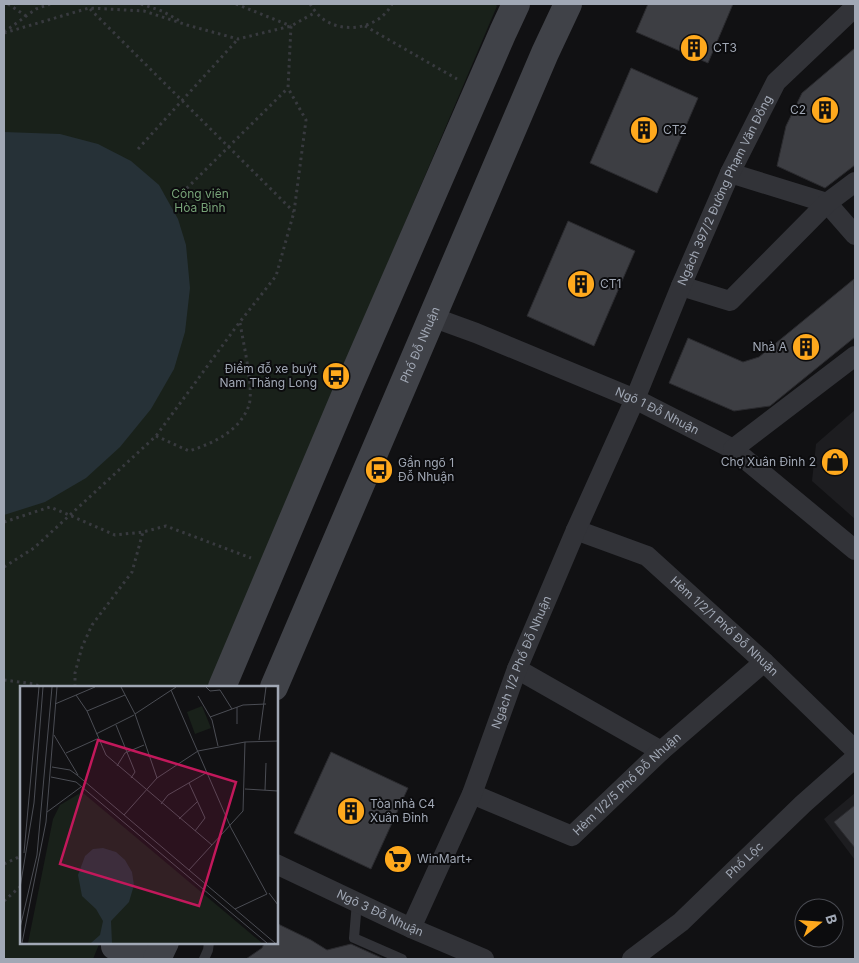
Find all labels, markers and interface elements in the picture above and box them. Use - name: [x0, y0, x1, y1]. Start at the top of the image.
- building icon: CT3: [679, 33, 709, 63]
- place label: CT3: [713, 40, 737, 55]
- street label: Ngách 397/2 Đường Phạm Văn Đồng: [674, 92, 775, 288]
- building icon: C2: [810, 95, 840, 125]
- place label: C2: [790, 102, 806, 117]
- building icon: CT2: [629, 115, 659, 145]
- place label: CT2: [663, 122, 687, 137]
- park label: Công viên Hòa Bình: [171, 186, 229, 215]
- building icon: CT1: [566, 269, 596, 299]
- place label: CT1: [600, 276, 621, 291]
- street label: Phố Đỗ Nhuận: [397, 304, 443, 385]
- building icon: Nhà A: [791, 332, 821, 362]
- place label: Nhà A: [752, 339, 787, 354]
- place label: Điểm đỗ xe buýt Nam Thăng Long: [220, 361, 317, 390]
- bus stop icon: Điểm đỗ xe buýt Nam Thăng Long: [321, 361, 351, 391]
- street label: Ngõ 1 Đỗ Nhuận: [613, 384, 702, 437]
- shop icon: Chợ Xuân Đỉnh 2: [820, 447, 850, 477]
- place label: Chợ Xuân Đỉnh 2: [721, 454, 816, 469]
- bus stop icon: Gần ngõ 1 Đỗ Nhuận: [364, 455, 394, 485]
- place label: Gần ngõ 1 Đỗ Nhuận: [398, 455, 454, 484]
- street label: Hẻm 1/2/1 Phố Đỗ Nhuận: [668, 573, 782, 679]
- street label: Ngách 1/2 Phố Đỗ Nhuận: [488, 593, 554, 731]
- inset map: [20, 686, 278, 943]
- street label: Hẻm 1/2/5 Phố Đỗ Nhuận: [569, 729, 684, 838]
- building icon: Tòa nhà C4 Xuân Đỉnh: [336, 796, 366, 826]
- place label: Tòa nhà C4 Xuân Đỉnh: [370, 796, 435, 825]
- street label: Phố Lộc: [723, 838, 766, 882]
- supermarket icon: WinMart+: [383, 844, 413, 874]
- place label: WinMart+: [417, 851, 473, 866]
- street label: Ngõ 3 Đỗ Nhuận: [334, 886, 426, 939]
- north arrow: [794, 898, 844, 948]
- text: B: [822, 912, 841, 926]

